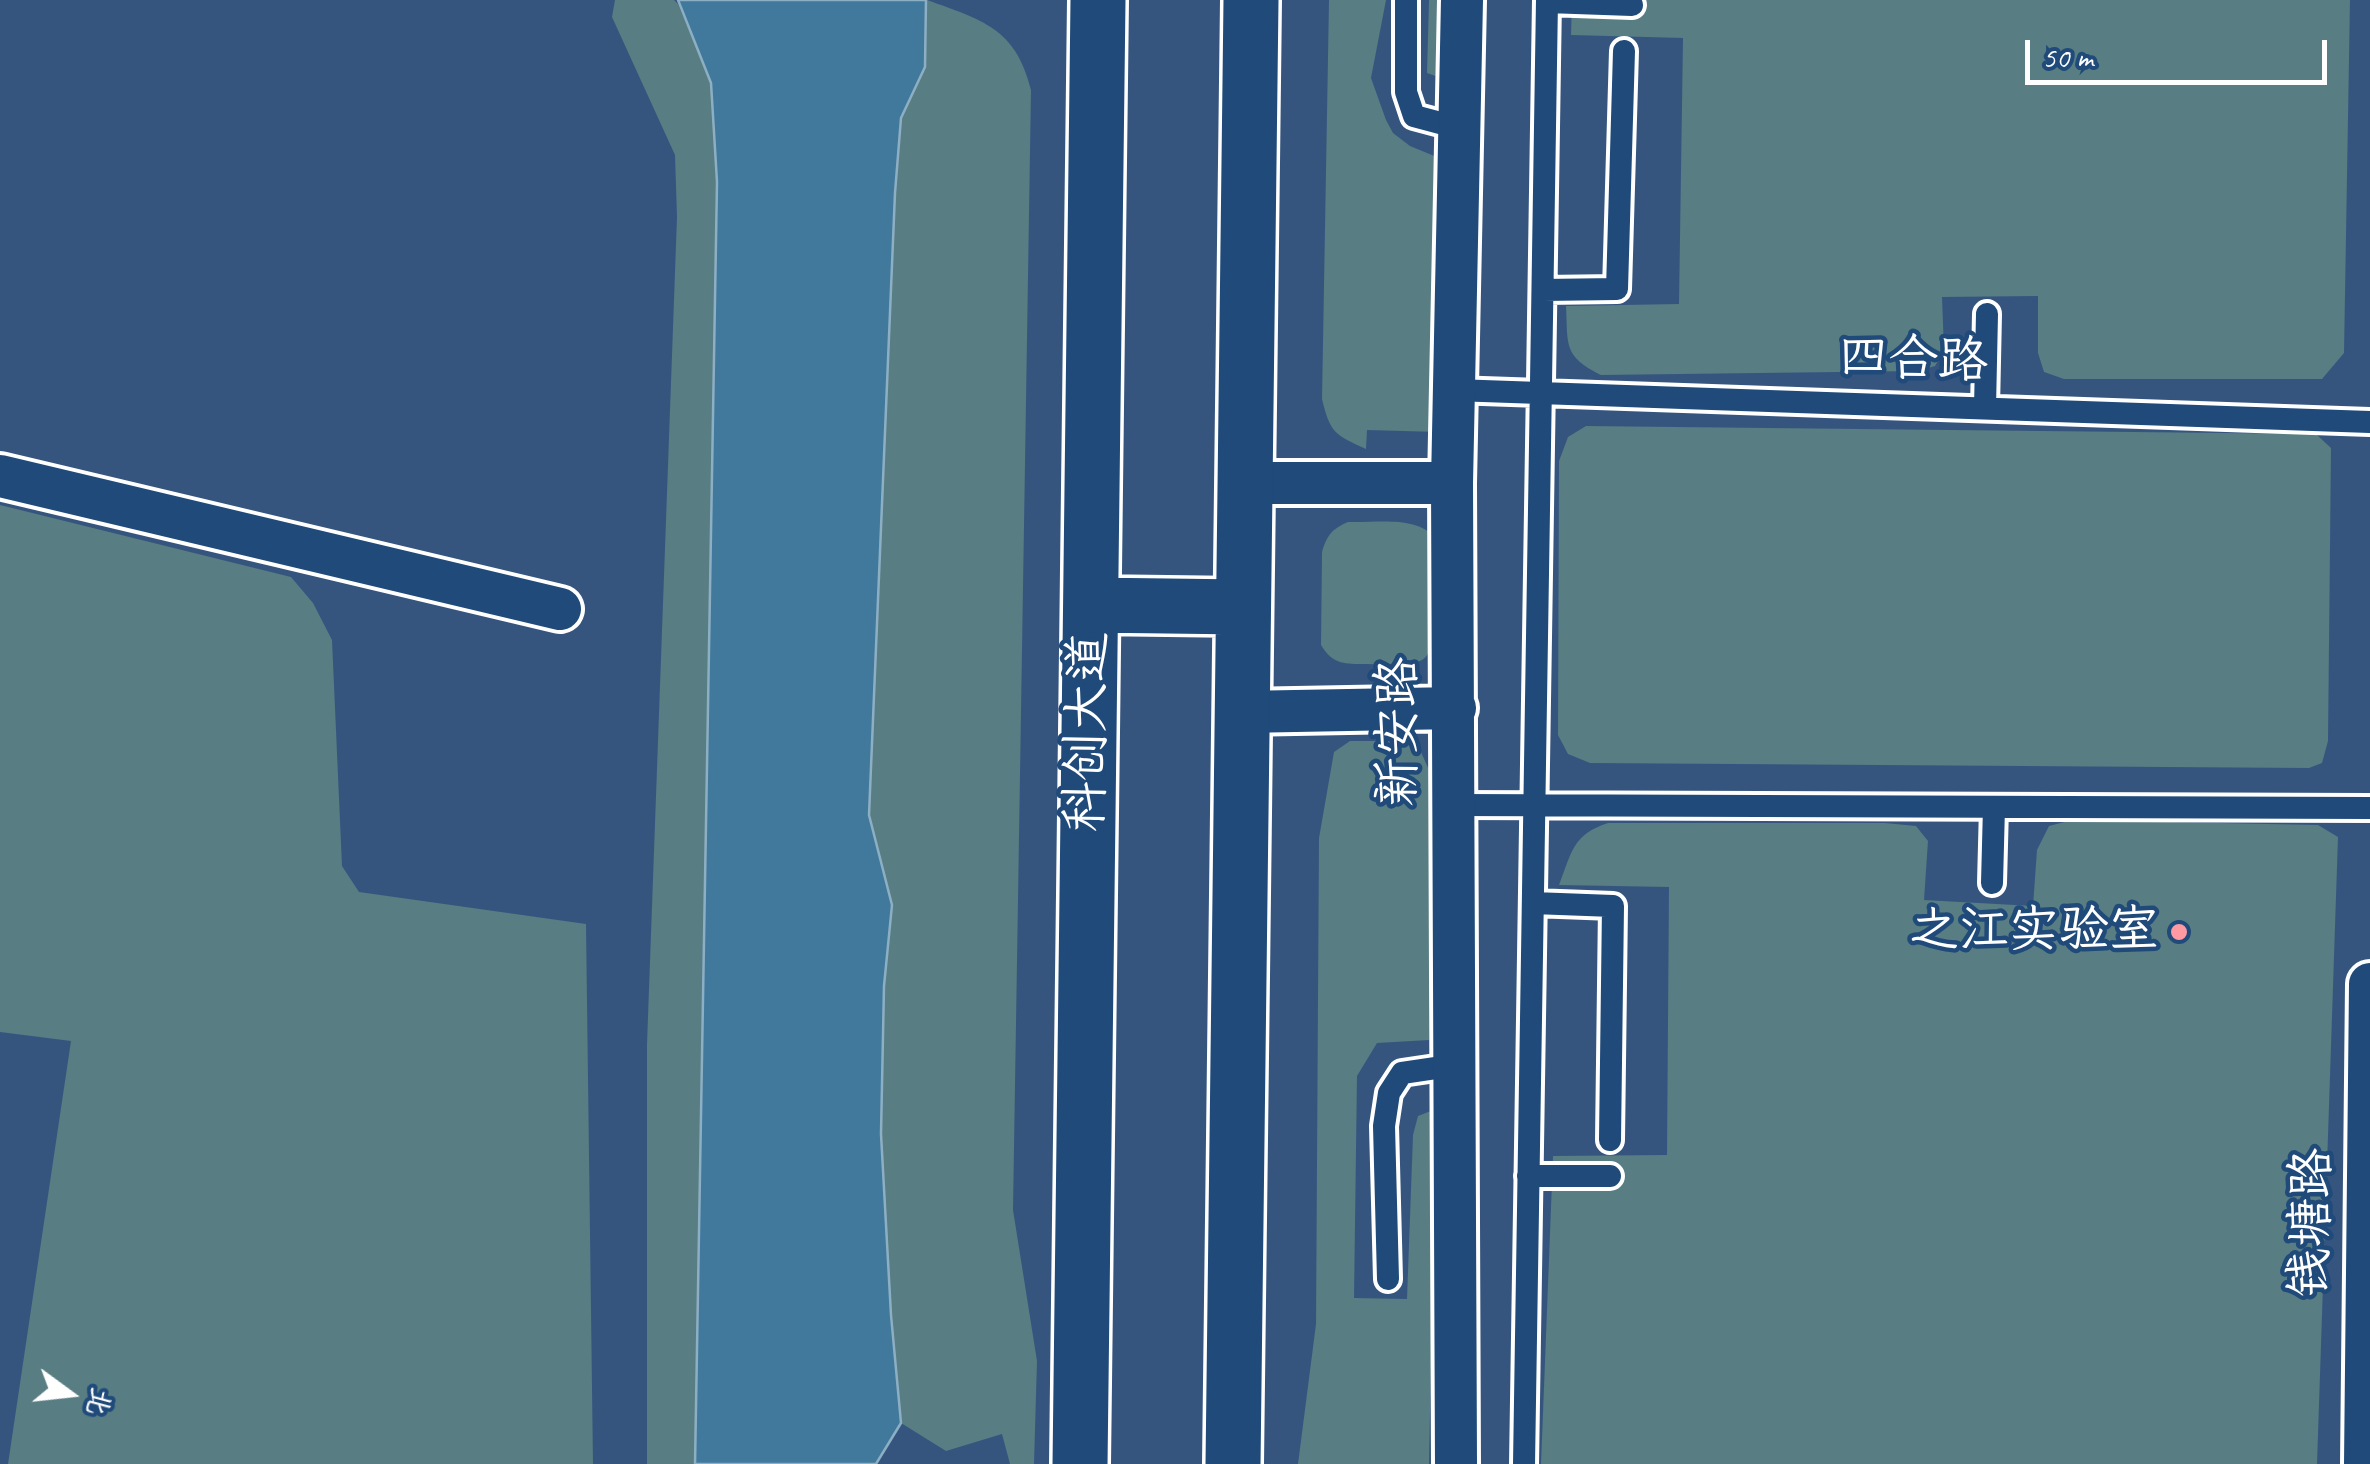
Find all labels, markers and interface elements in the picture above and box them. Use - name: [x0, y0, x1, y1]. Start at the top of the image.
- scale bar: [2030, 20, 2332, 82]
- text: 50 m: [2042, 38, 2093, 76]
- street label: 四合路: [1837, 328, 1989, 394]
- street label: 科创大道: [1057, 631, 1121, 833]
- street label: 新安路: [1370, 657, 1430, 807]
- place label: 之江实验室: [1909, 902, 2159, 962]
- marker: 之江实验室: [2168, 921, 2190, 943]
- street label: 钱塘路: [2282, 1147, 2344, 1299]
- north arrow: [20, 1344, 120, 1444]
- text: 北: [79, 1384, 120, 1420]

